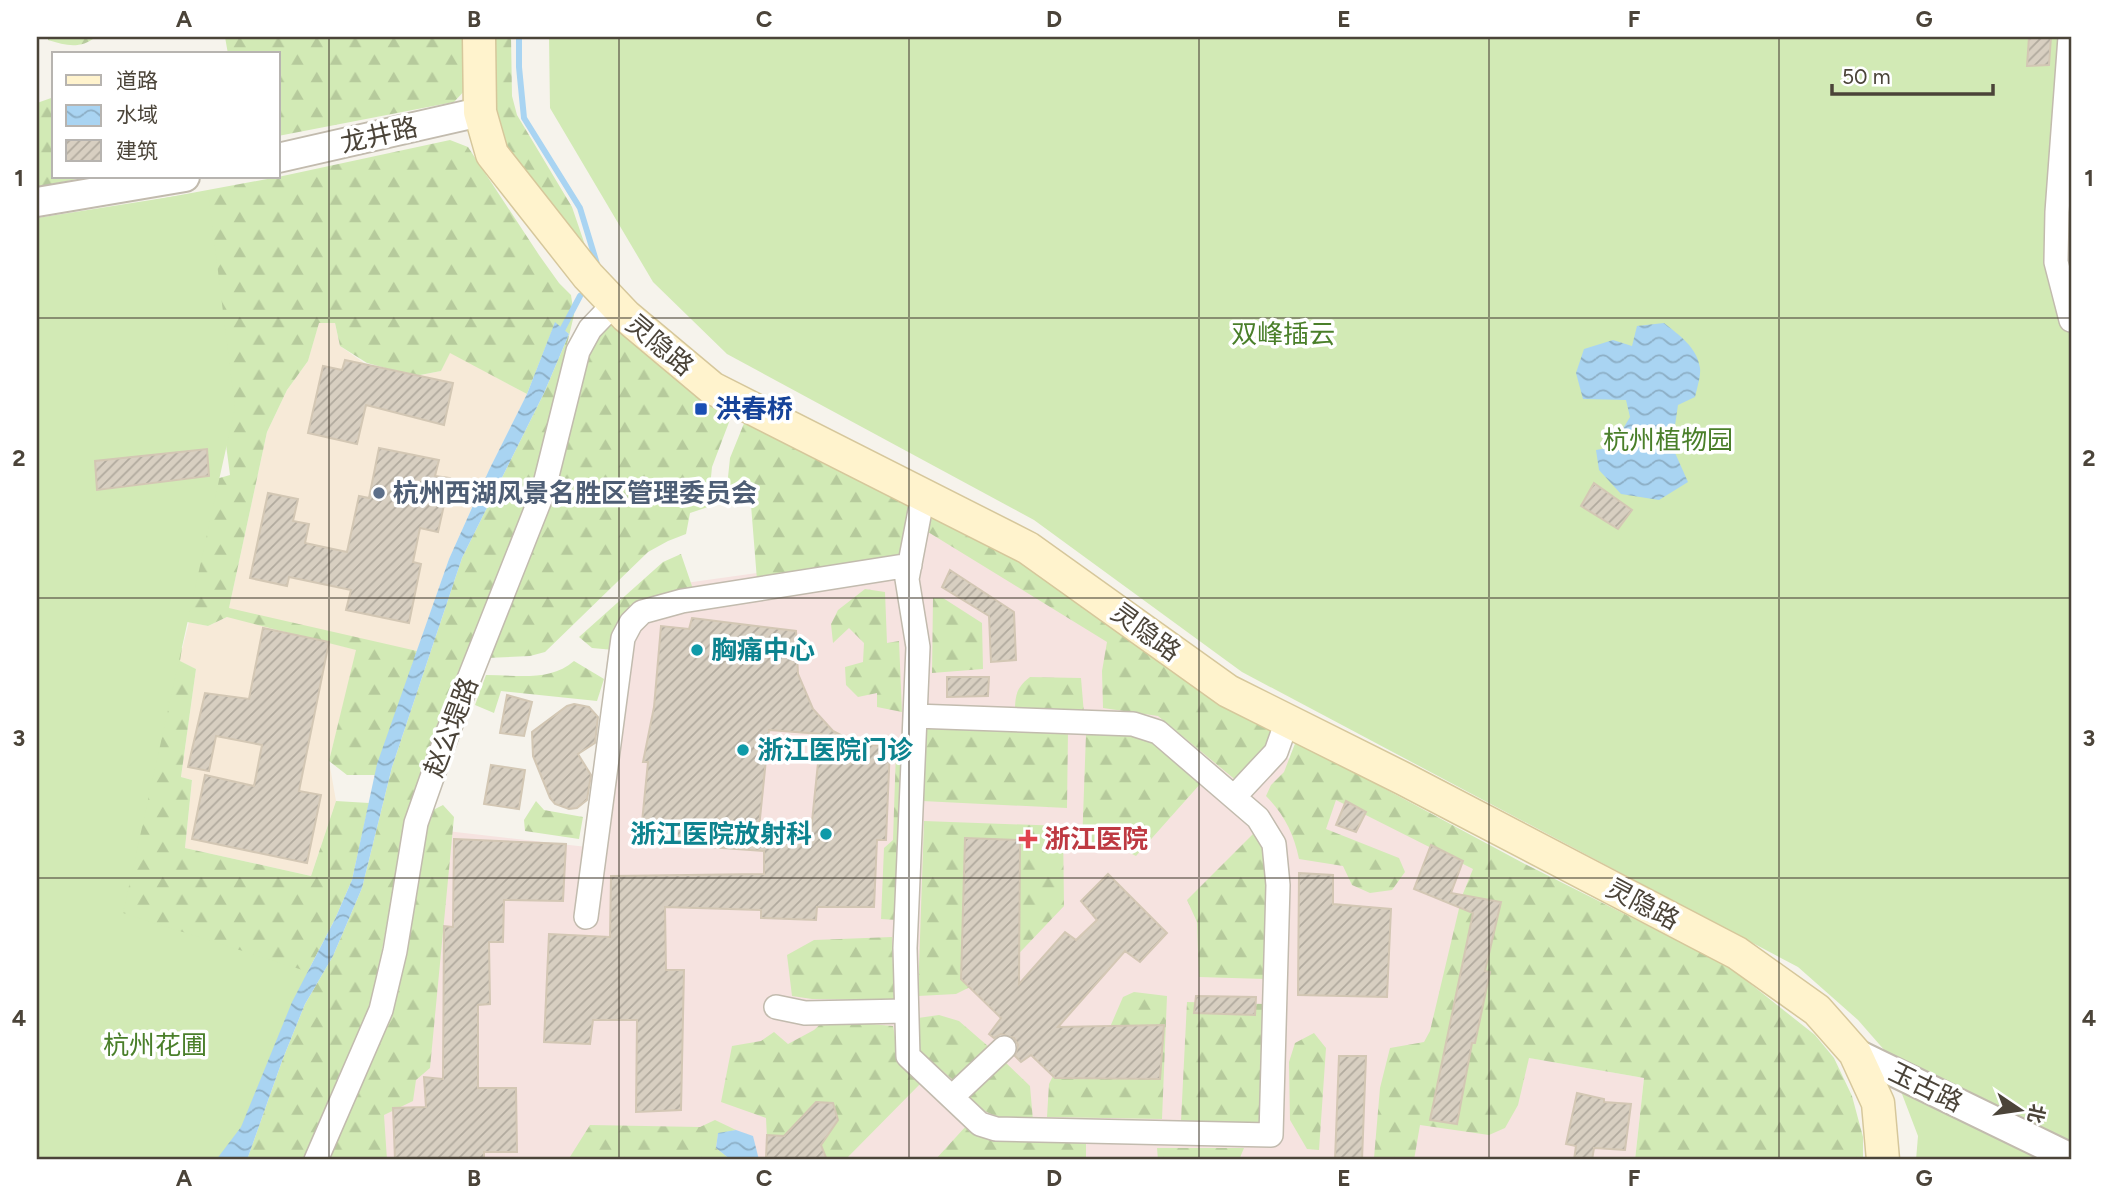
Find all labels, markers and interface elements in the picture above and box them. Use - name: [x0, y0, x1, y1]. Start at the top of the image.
- text: A: [176, 5, 193, 33]
- text: B: [467, 5, 481, 33]
- text: C: [756, 5, 773, 33]
- text: D: [1046, 5, 1062, 33]
- text: E: [1337, 5, 1351, 33]
- text: F: [1628, 5, 1641, 33]
- text: G: [1915, 5, 1933, 33]
- legend: [52, 52, 280, 178]
- scale bar: [1832, 52, 1993, 96]
- text: 50 m: [1842, 64, 1891, 89]
- text: 道路: [116, 68, 158, 93]
- text: 水域: [116, 102, 158, 127]
- street label: 龙井路: [337, 111, 421, 159]
- text: 建筑: [116, 138, 158, 163]
- text: 1: [14, 164, 24, 192]
- text: 1: [2084, 164, 2094, 192]
- street label: 灵隐路: [620, 308, 700, 382]
- park label: 双峰插云: [1231, 318, 1335, 350]
- place label: 洪春桥: [715, 393, 793, 425]
- marker: 洪春桥: [693, 401, 709, 417]
- park label: 杭州植物园: [1603, 424, 1733, 456]
- text: 2: [12, 444, 26, 472]
- text: 2: [2082, 444, 2096, 472]
- place label: 杭州西湖风景名胜区管理委员会: [393, 477, 757, 509]
- marker: 杭州西湖风景名胜区管理委员会: [371, 485, 387, 501]
- street label: 灵隐路: [1105, 596, 1187, 668]
- place label: 胸痛中心: [711, 634, 815, 666]
- marker: 胸痛中心: [689, 642, 705, 658]
- street label: 赵公堤路: [417, 673, 485, 781]
- text: 3: [13, 724, 25, 752]
- text: 3: [2083, 724, 2095, 752]
- place label: 浙江医院门诊: [757, 734, 914, 766]
- marker: 浙江医院门诊: [735, 742, 751, 758]
- place label: 浙江医院放射科: [630, 818, 812, 850]
- place label: 浙江医院: [1044, 823, 1148, 855]
- marker: 浙江医院放射科: [818, 826, 834, 842]
- marker: 浙江医院: [1018, 829, 1038, 849]
- street label: 灵隐路: [1601, 872, 1685, 936]
- text: 4: [12, 1004, 26, 1032]
- text: 4: [2082, 1004, 2096, 1032]
- park label: 杭州花圃: [103, 1029, 207, 1061]
- street label: 玉古路: [1884, 1056, 1968, 1118]
- north arrow: [1986, 1074, 2056, 1144]
- text: 北: [2023, 1102, 2049, 1126]
- text: A: [176, 1164, 193, 1192]
- text: B: [467, 1164, 481, 1192]
- text: C: [756, 1164, 773, 1192]
- text: D: [1046, 1164, 1062, 1192]
- text: E: [1337, 1164, 1351, 1192]
- text: F: [1628, 1164, 1641, 1192]
- text: G: [1915, 1164, 1933, 1192]

